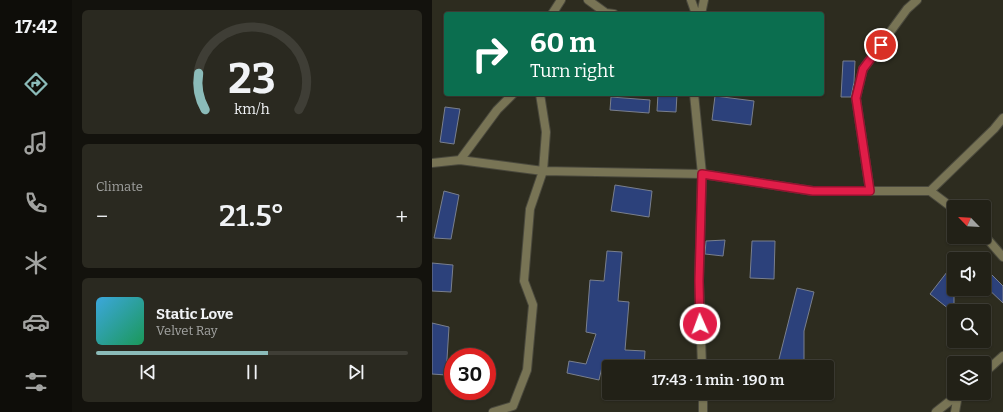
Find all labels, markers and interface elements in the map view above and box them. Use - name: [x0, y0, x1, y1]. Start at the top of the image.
- text: 17:42: [15, 16, 57, 38]
- text: 60 m: [530, 26, 596, 59]
- icon: right: [464, 28, 516, 80]
- pin: [864, 28, 898, 62]
- icon: arrive: [870, 34, 892, 56]
- text: 23: [228, 54, 276, 104]
- text: Turn right: [530, 60, 615, 82]
- icon: directions: [22, 70, 50, 98]
- text: km/h: [234, 101, 270, 118]
- icon: music: [22, 129, 50, 157]
- text: Climate: [96, 179, 143, 194]
- icon: phone: [22, 189, 50, 217]
- text: 21.5°: [219, 198, 285, 234]
- north arrow: [947, 200, 991, 244]
- map controls: [947, 200, 991, 400]
- text: −: [96, 203, 108, 230]
- text: +: [395, 203, 408, 230]
- icon: climate: [22, 249, 50, 277]
- button: sound: [947, 252, 991, 296]
- position arrow: [679, 303, 721, 345]
- button: search: [947, 304, 991, 348]
- text: Static Love: [156, 305, 233, 323]
- icon: car: [22, 308, 50, 336]
- text: Velvet Ray: [156, 323, 218, 338]
- speed limit sign: 30: [444, 348, 496, 400]
- button: layers: [947, 356, 991, 400]
- icon: previous: [137, 361, 159, 383]
- icon: pause: [241, 361, 263, 383]
- icon: next: [345, 361, 367, 383]
- icon: filters: [22, 368, 50, 396]
- text: 17:43 · 1 min · 190 m: [652, 371, 784, 389]

